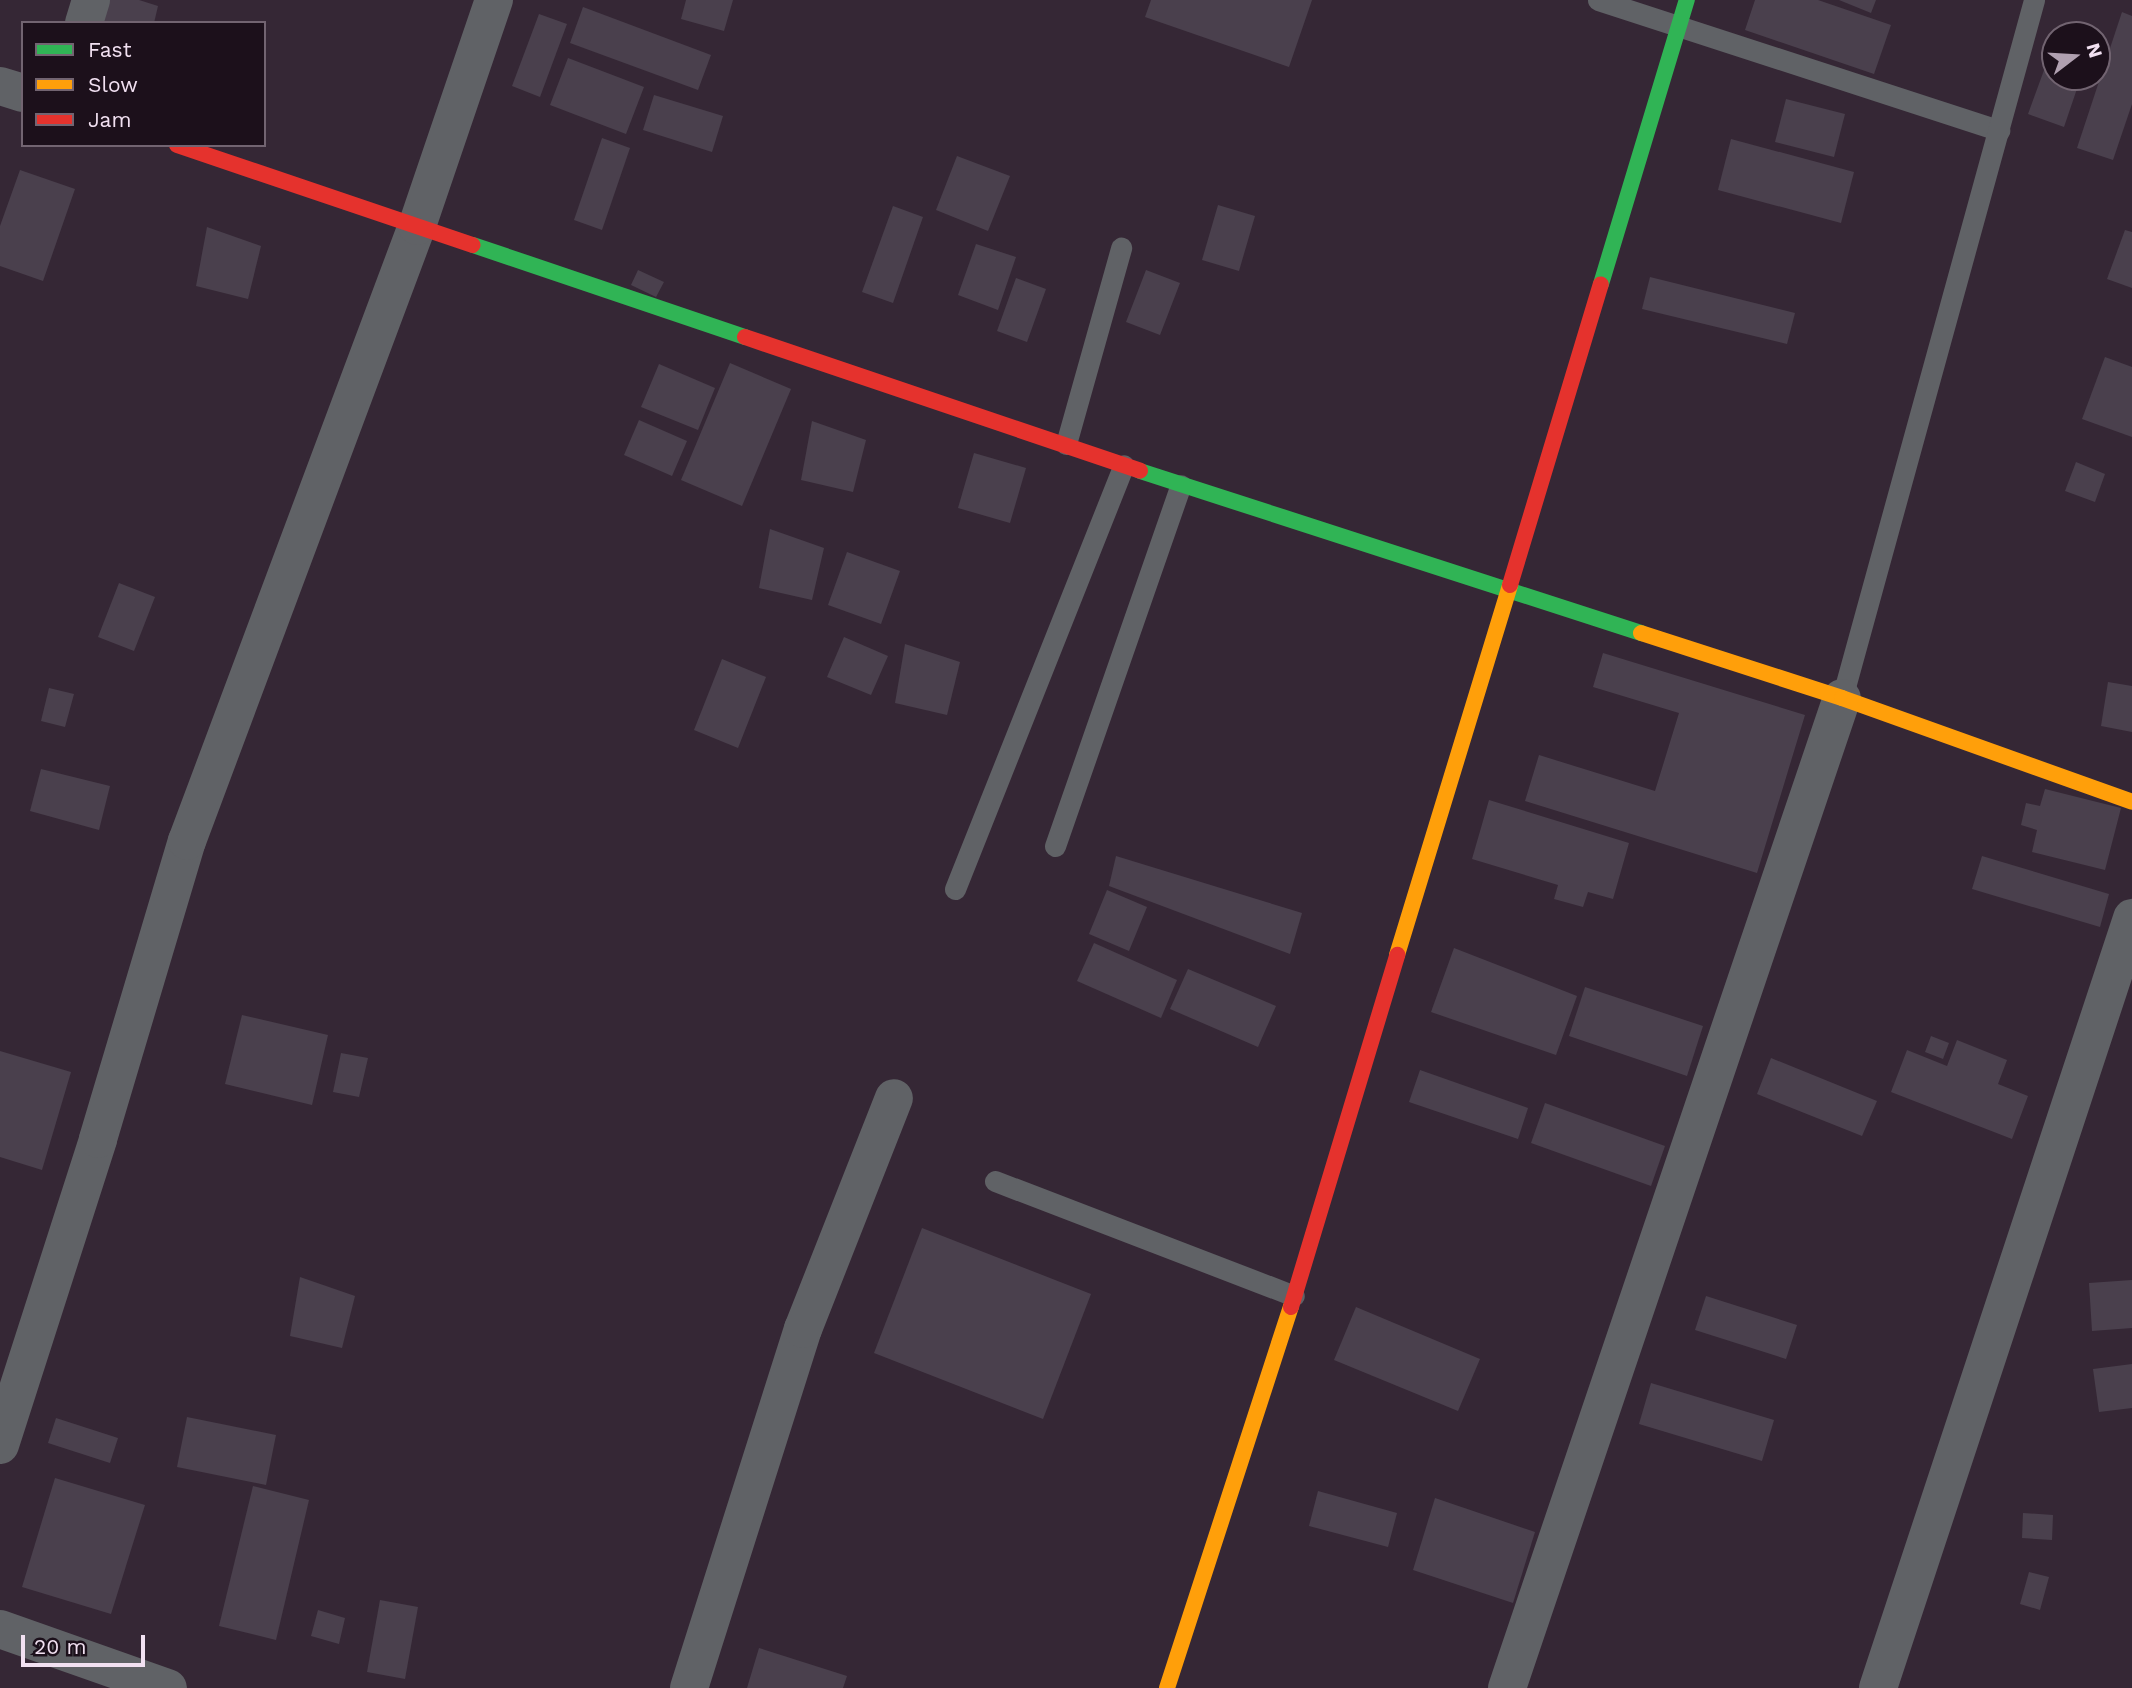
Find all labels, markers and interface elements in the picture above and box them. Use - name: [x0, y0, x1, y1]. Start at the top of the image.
- legend: [21, 21, 266, 147]
- north arrow: [2041, 21, 2111, 91]
- text: Fast: [88, 37, 132, 62]
- text: N: [2082, 40, 2108, 60]
- text: Slow: [88, 72, 138, 97]
- text: Jam: [88, 107, 131, 132]
- scale bar: [24, 1622, 149, 1666]
- text: 20 m: [34, 1634, 86, 1659]

